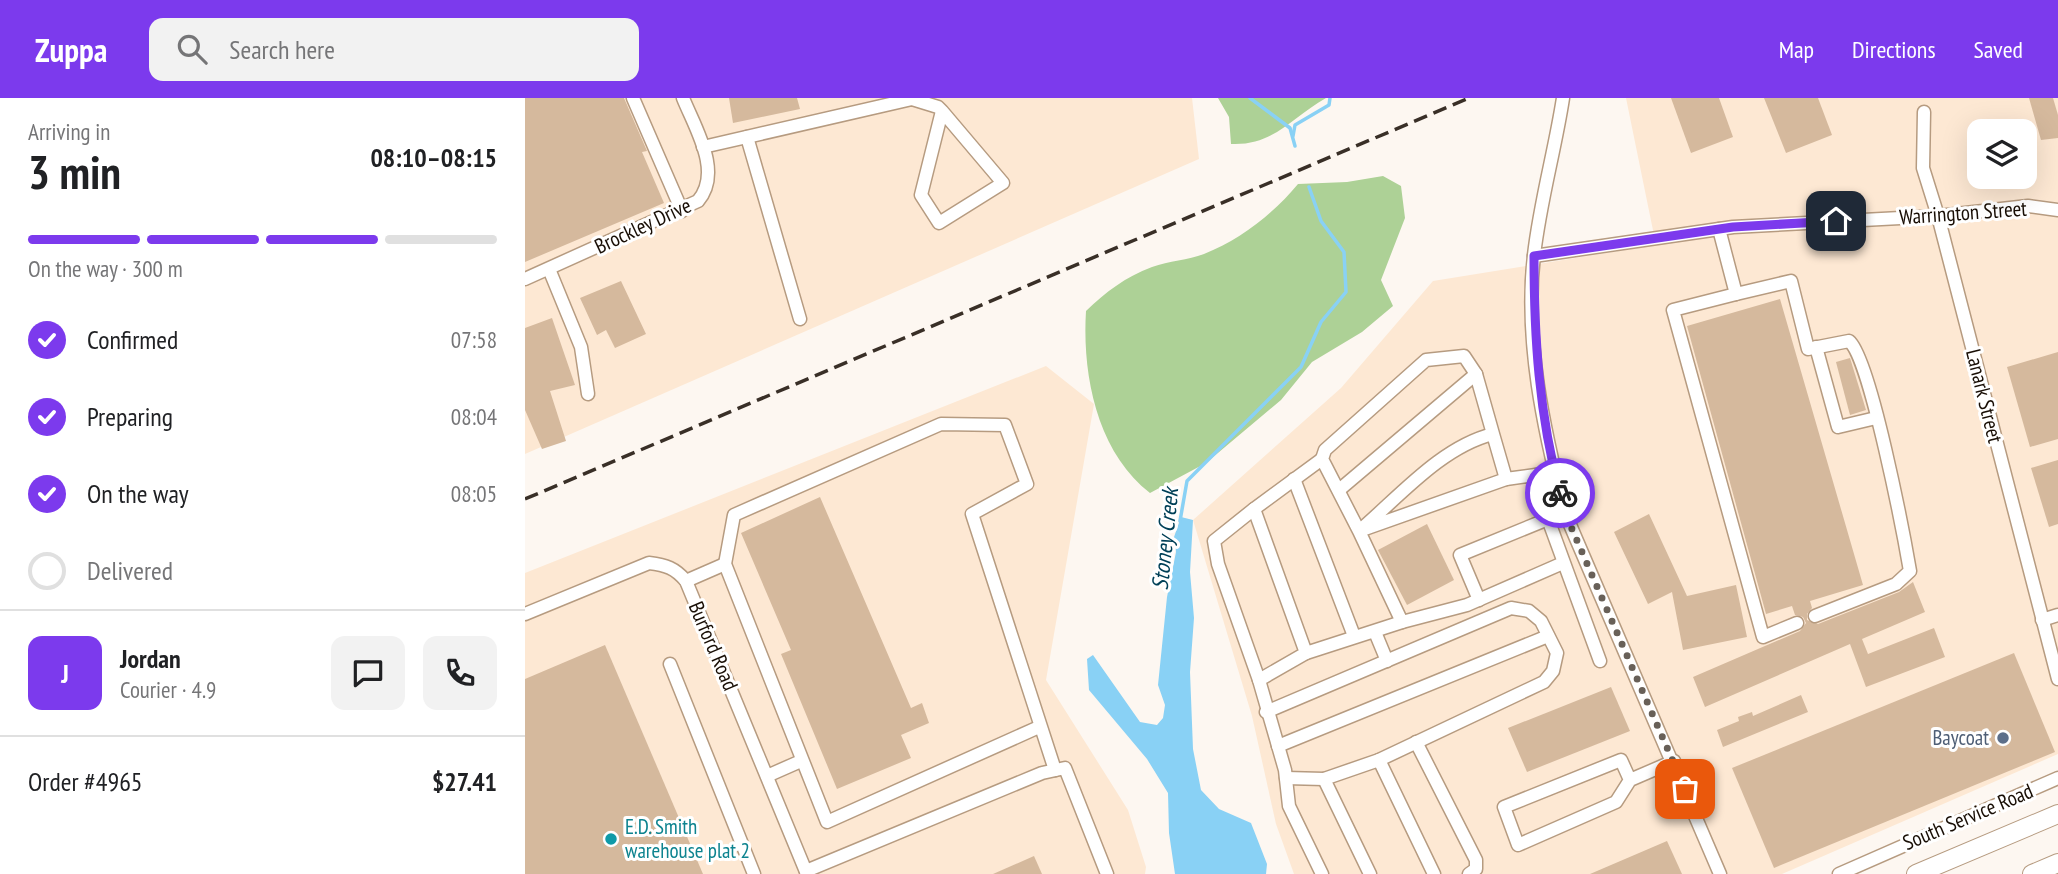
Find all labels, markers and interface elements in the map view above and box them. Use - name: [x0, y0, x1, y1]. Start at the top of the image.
- search box: [149, 18, 639, 81]
- text: Zuppa: [35, 28, 107, 71]
- icon: search: [173, 30, 211, 68]
- text: Search here: [229, 33, 335, 66]
- text: Map: [1779, 34, 1814, 65]
- text: Directions: [1852, 34, 1936, 65]
- text: Saved: [1974, 34, 2023, 65]
- text: Arriving in: [28, 117, 110, 146]
- map controls: [1967, 119, 2037, 189]
- button: layers: [1967, 119, 2037, 189]
- text: 08:10–08:15: [370, 141, 497, 174]
- text: 3 min: [28, 142, 121, 202]
- street label: Brockley Drive: [590, 191, 695, 260]
- pin: [1806, 191, 1866, 251]
- street label: Warrington Street: [1898, 195, 2028, 230]
- icon: home: [1817, 202, 1855, 240]
- text: On the way · 300 m: [28, 254, 183, 283]
- icon: check: [28, 321, 66, 359]
- text: Confirmed: [87, 323, 178, 356]
- text: 07:58: [451, 325, 497, 354]
- street label: Lanark Street: [1960, 346, 2009, 446]
- icon: check: [28, 398, 66, 436]
- text: Preparing: [87, 400, 173, 433]
- text: 08:04: [451, 402, 497, 431]
- courier: [1525, 458, 1595, 528]
- icon: bike: [1541, 474, 1579, 512]
- icon: check: [28, 475, 66, 513]
- text: On the way: [87, 477, 189, 510]
- text: 08:05: [451, 479, 497, 508]
- water label: Stoney Creek: [1145, 484, 1185, 591]
- text: Delivered: [87, 554, 173, 587]
- street label: Burford Road: [683, 597, 744, 694]
- button: chat: [331, 636, 405, 710]
- button: phone: [423, 636, 497, 710]
- text: Jordan: [120, 642, 181, 675]
- text: J: [61, 657, 69, 690]
- text: Courier · 4.9: [120, 675, 216, 704]
- place label: Baycoat: [1932, 724, 1989, 751]
- marker: Baycoat: [1995, 730, 2011, 746]
- pin: [1655, 759, 1715, 819]
- text: Order #4965: [28, 765, 143, 798]
- text: $27.41: [432, 765, 497, 798]
- icon: bag: [1666, 770, 1704, 808]
- street label: South Service Road: [1899, 777, 2037, 856]
- place label: E.D. Smith warehouse plat 2: [625, 813, 750, 864]
- marker: E.D. Smith warehouse plat 2: [603, 831, 619, 847]

